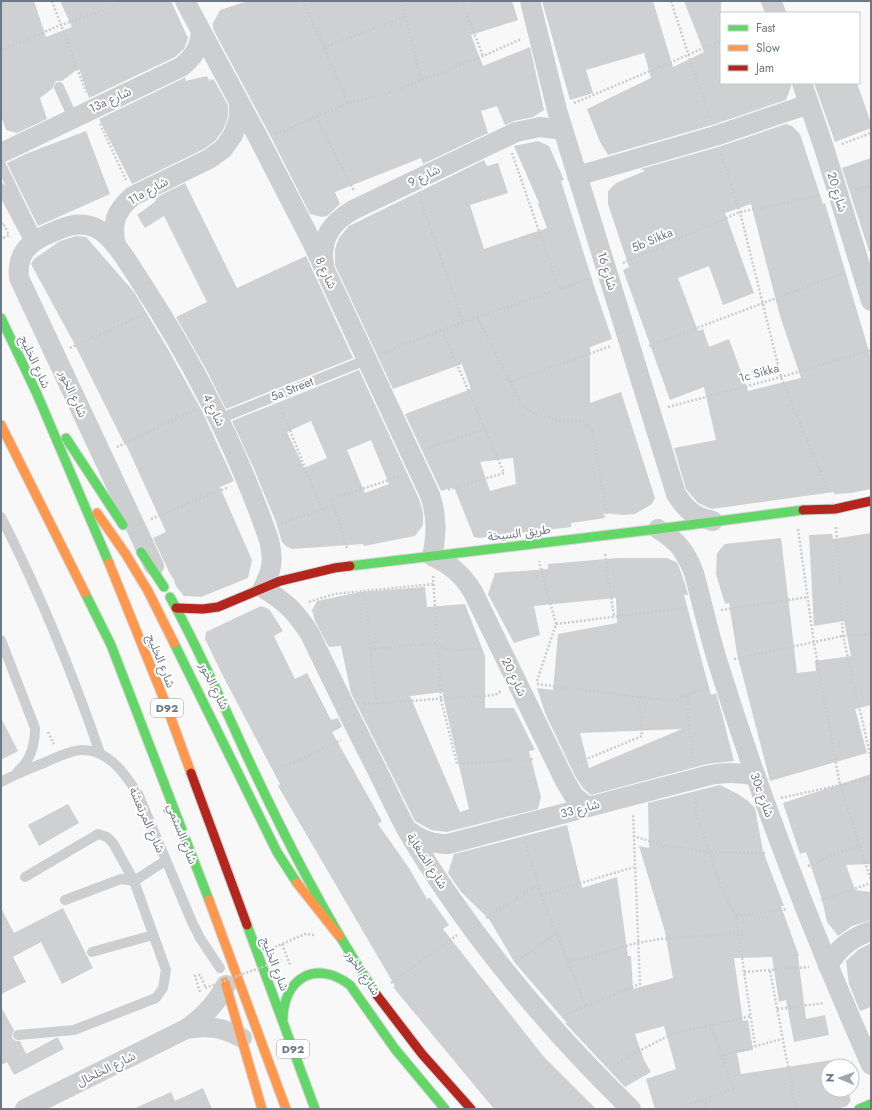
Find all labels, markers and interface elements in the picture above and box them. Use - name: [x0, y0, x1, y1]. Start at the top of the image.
- legend: [720, 12, 860, 84]
- text: Fast: [756, 19, 775, 37]
- text: Slow: [756, 39, 781, 57]
- text: Jam: [754, 59, 774, 77]
- street label: 13a شارع: [86, 82, 134, 118]
- street label: شارع 9: [405, 160, 443, 192]
- street label: شارع 20: [822, 170, 852, 214]
- street label: 11a شارع: [125, 173, 171, 209]
- street label: 5b Sikka: [629, 223, 676, 257]
- street label: شارع 16: [593, 250, 621, 292]
- street label: شارع 8: [311, 254, 341, 292]
- street label: شارع الخليج: [15, 333, 55, 391]
- street label: 1c Sikka: [737, 359, 781, 387]
- street label: شارع الخور: [54, 366, 92, 421]
- street label: 5a Street: [268, 372, 316, 406]
- street label: شارع 4: [198, 391, 230, 429]
- street label: طريق السبخة: [487, 520, 551, 546]
- street label: شارع الخليج: [142, 631, 180, 691]
- street label: شارع 20: [497, 655, 531, 699]
- street label: شارع الخور: [194, 658, 233, 713]
- road number: D92: [151, 699, 183, 717]
- street label: 30c شارع: [746, 770, 778, 820]
- street label: شارع المرتعشة: [125, 784, 169, 856]
- street label: شارع 33: [558, 795, 602, 823]
- street label: شارع الستمي: [162, 801, 202, 867]
- street label: شارع الضغاية: [402, 829, 452, 893]
- street label: شارع الخليج: [256, 934, 294, 994]
- street label: شارع الخور: [341, 946, 385, 999]
- road number: D92: [277, 1040, 309, 1058]
- street label: شارع الخلخال: [73, 1047, 139, 1091]
- north arrow: [820, 1058, 860, 1098]
- text: N: [822, 1073, 838, 1082]

